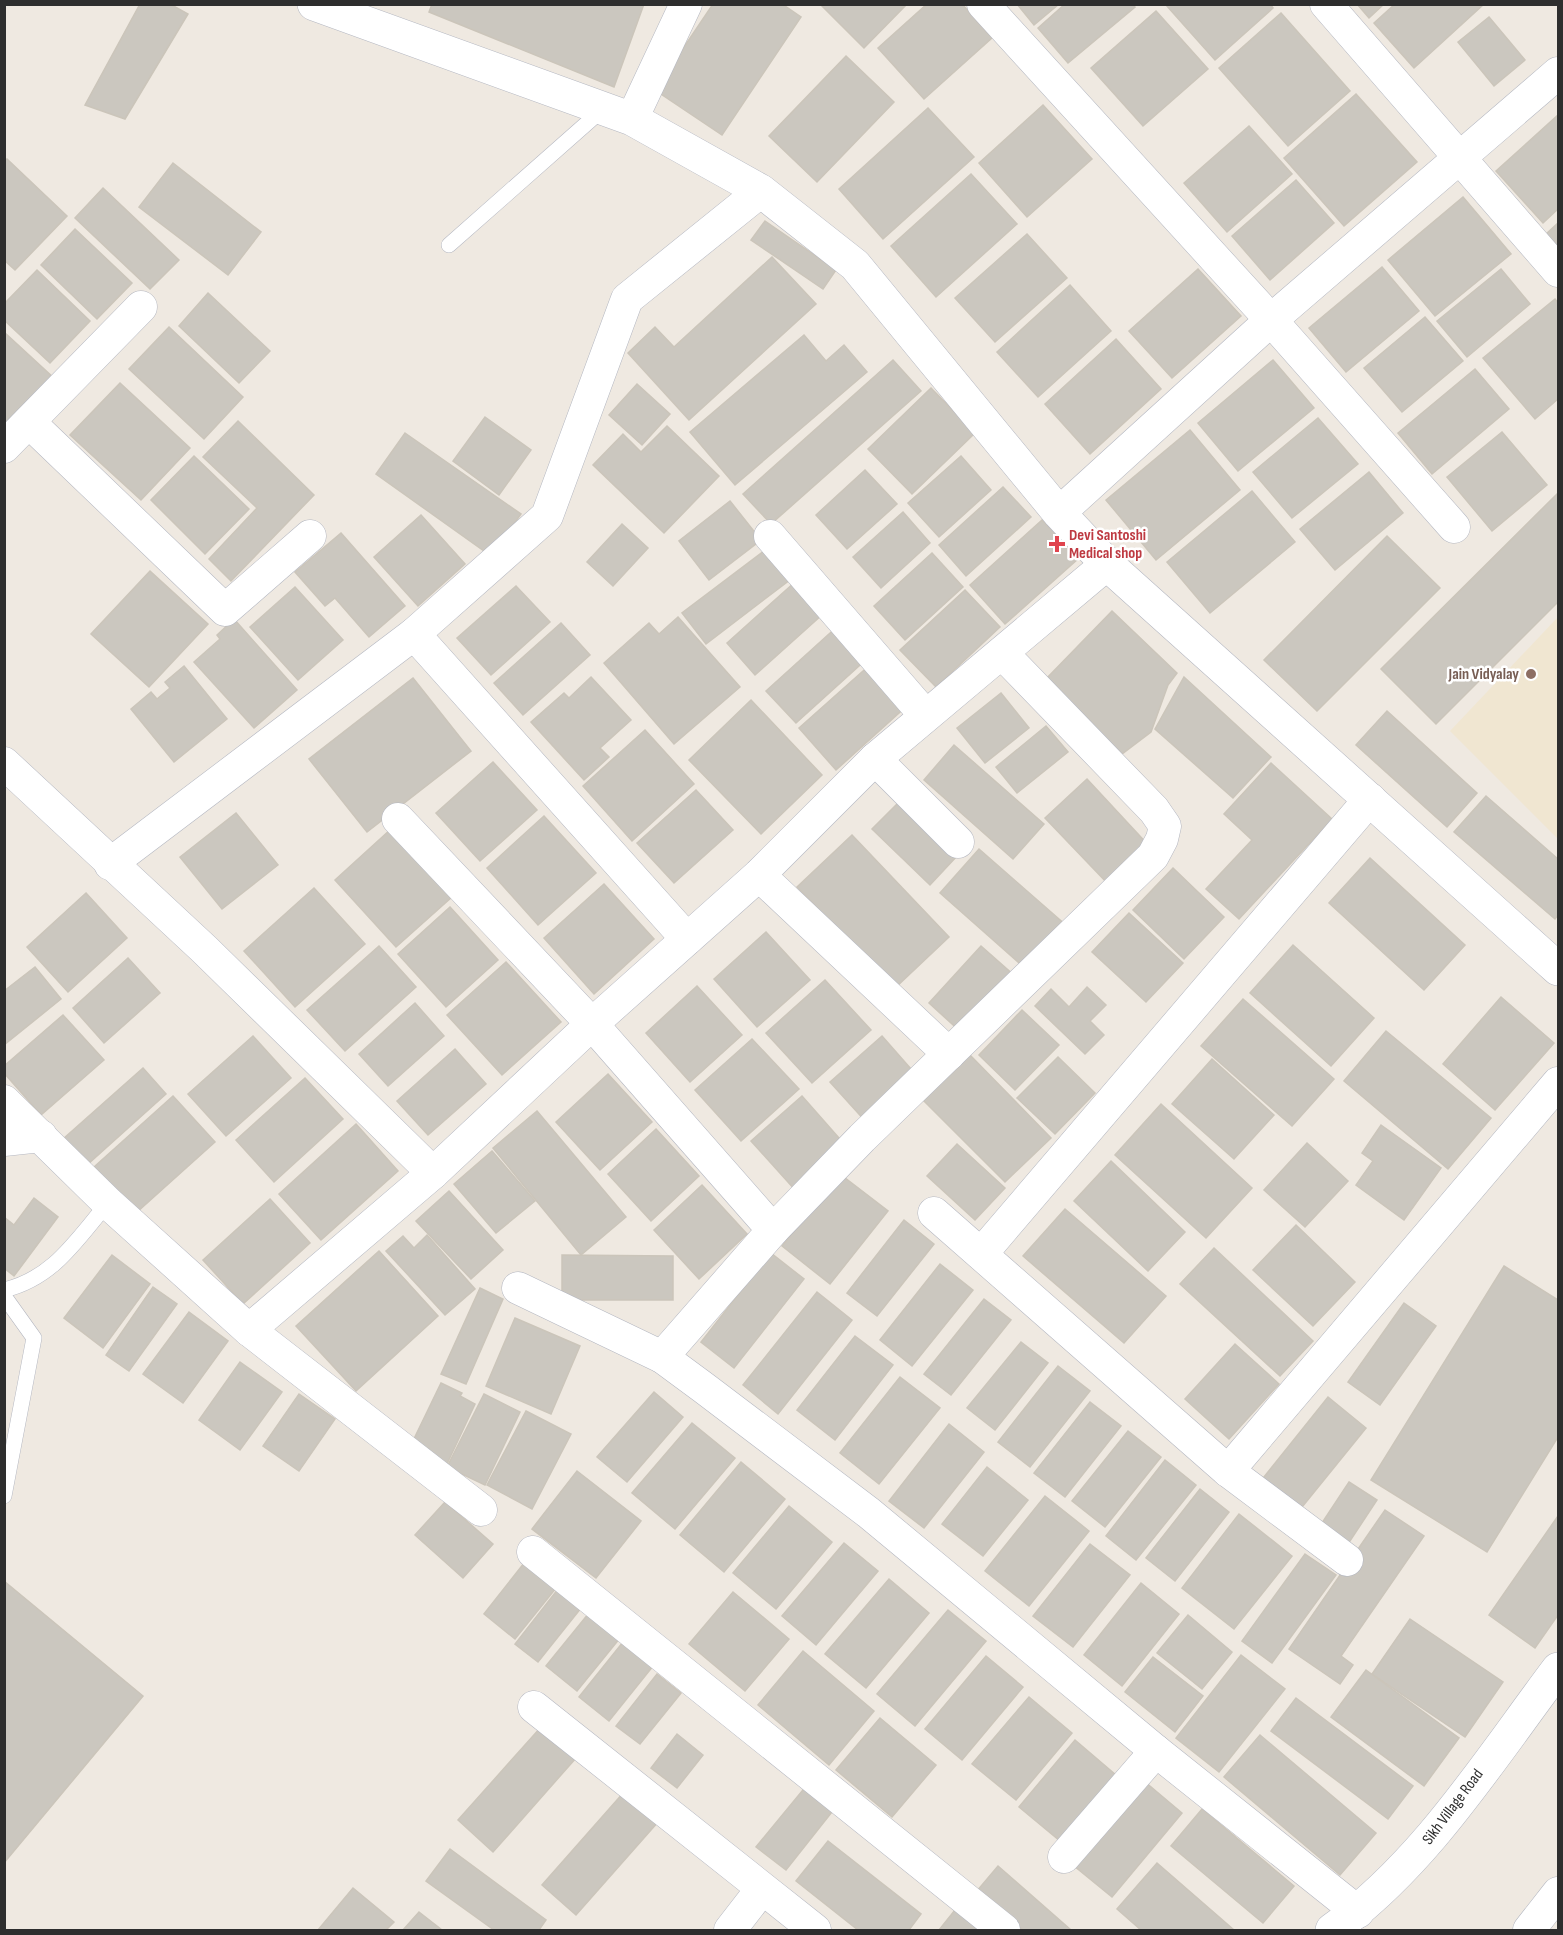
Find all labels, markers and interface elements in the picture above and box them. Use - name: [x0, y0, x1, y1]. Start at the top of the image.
- place label: Devi Santoshi Medical shop: [1069, 526, 1146, 563]
- marker: Devi Santoshi Medical shop: [1050, 537, 1064, 551]
- place label: Jain Vidyalay: [1448, 665, 1519, 684]
- marker: Jain Vidyalay: [1524, 667, 1538, 681]
- street label: Sikh Village Road: [1418, 1766, 1488, 1848]

